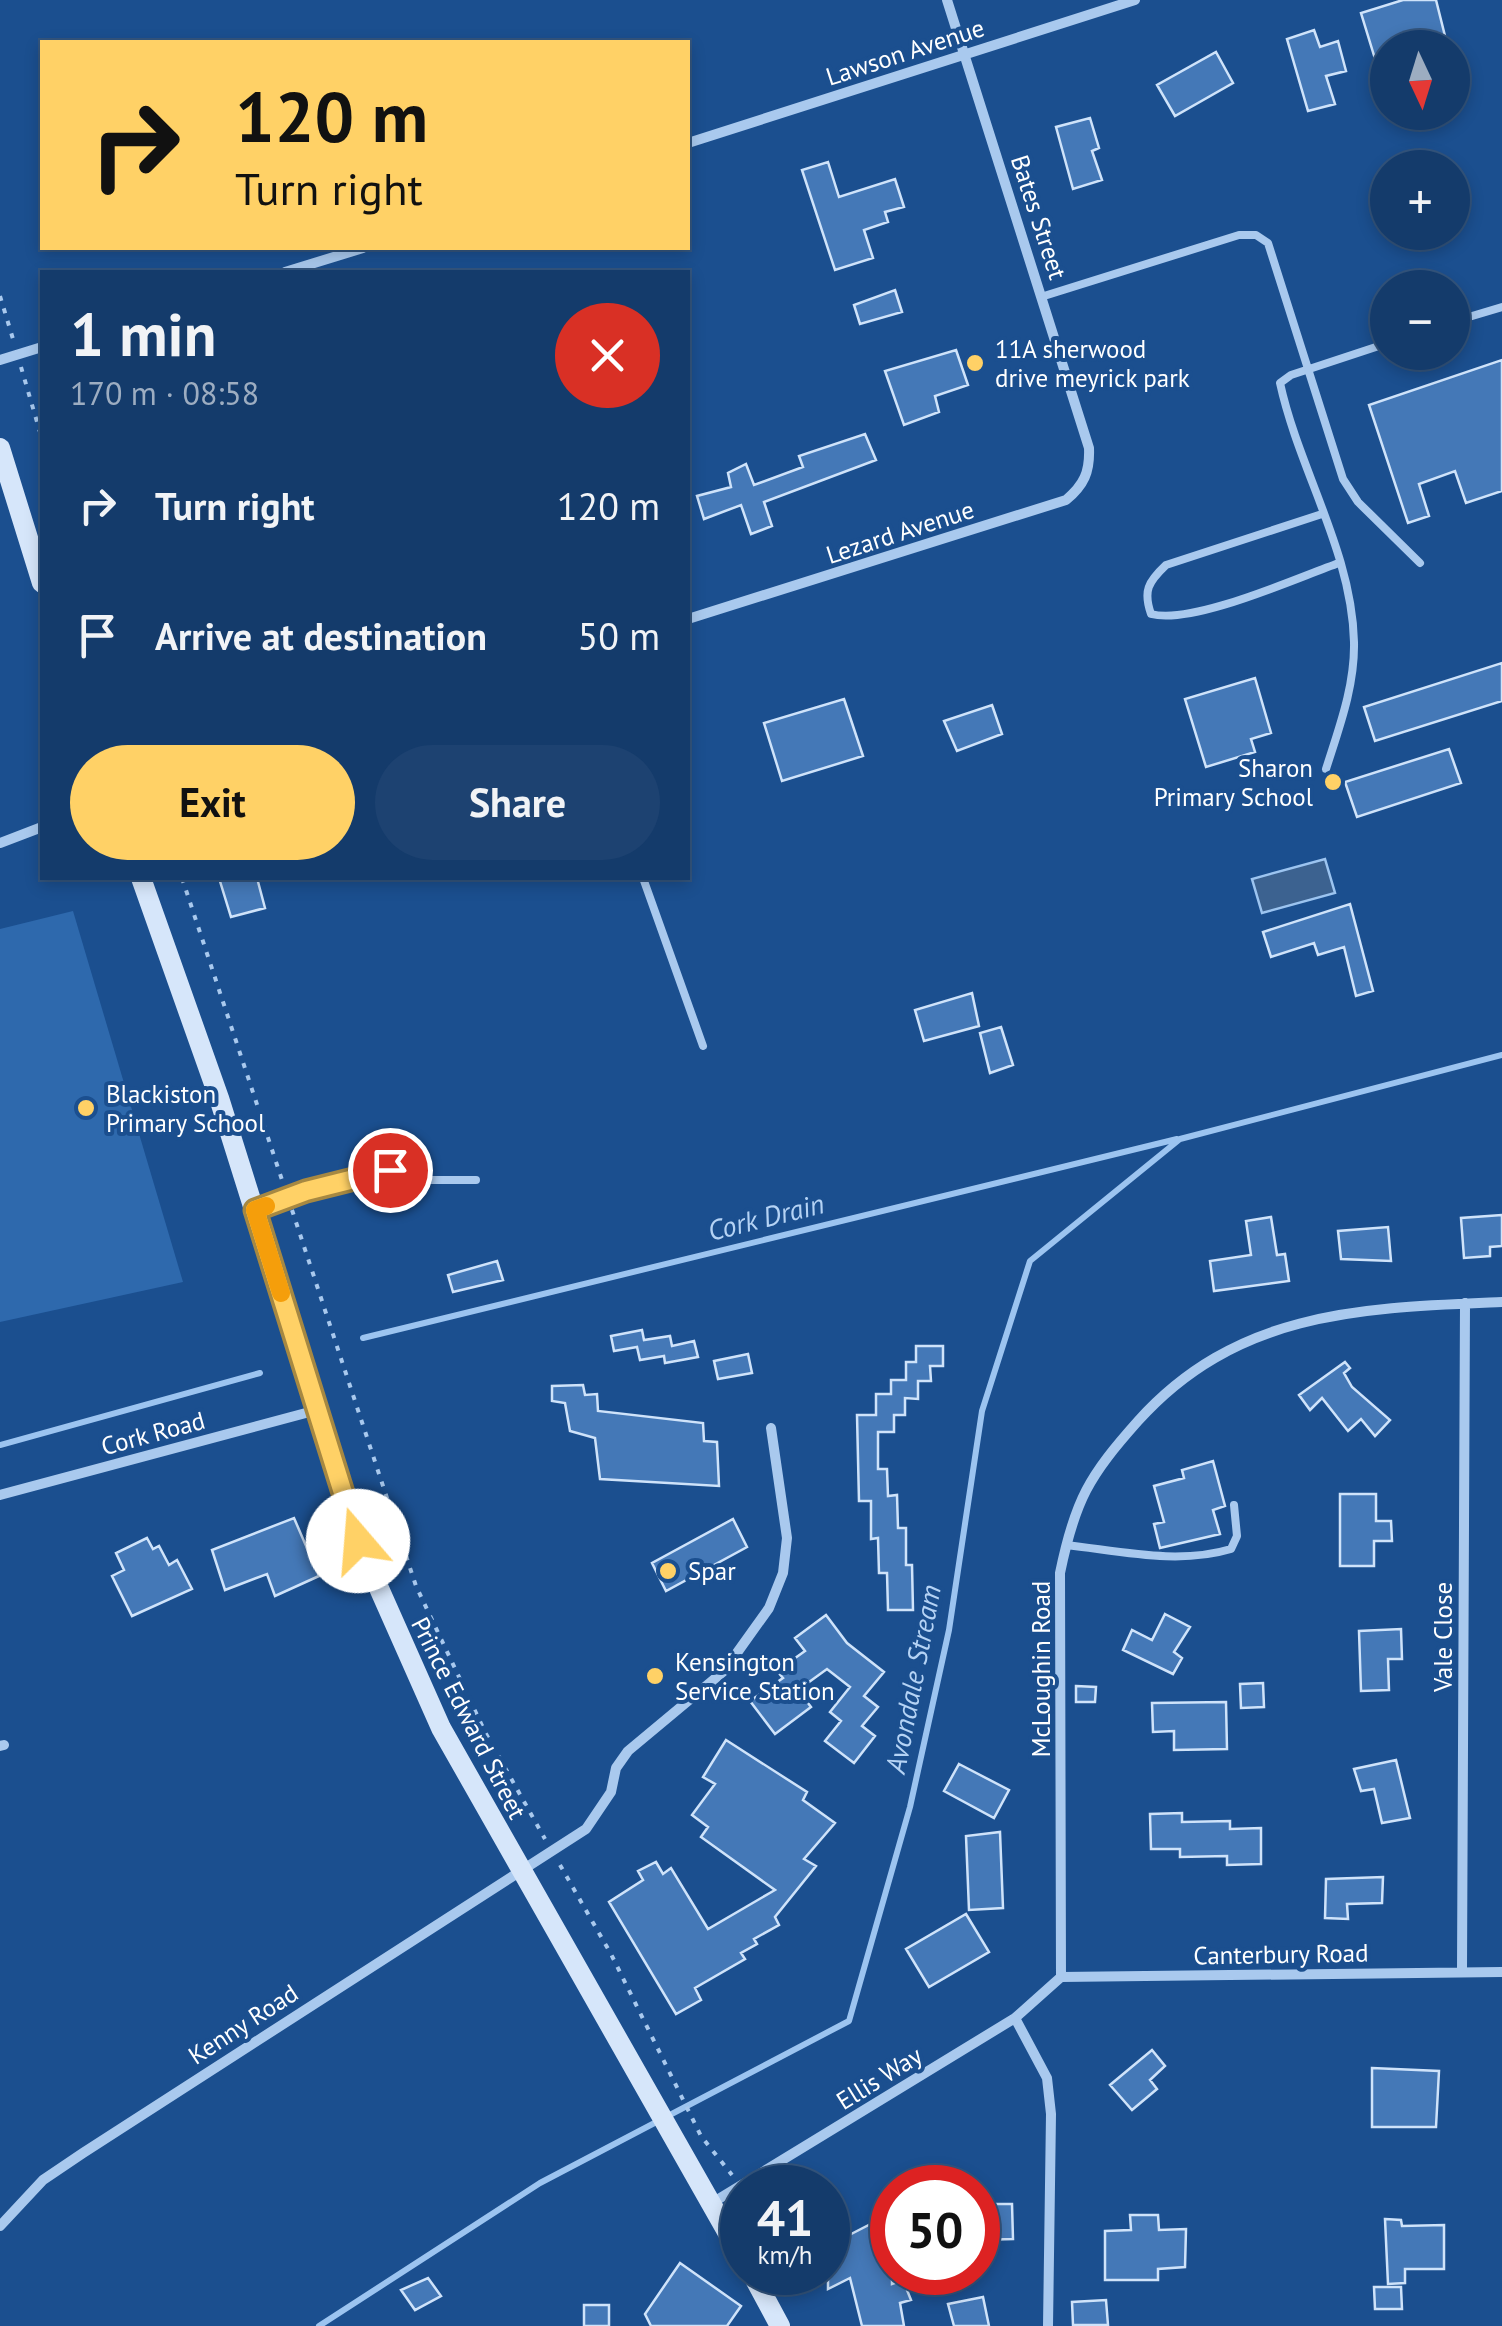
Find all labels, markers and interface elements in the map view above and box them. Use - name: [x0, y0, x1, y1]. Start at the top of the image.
- street label: Lawson Avenue: [822, 11, 988, 93]
- north arrow: [1370, 30, 1470, 130]
- map controls: [1370, 30, 1470, 370]
- text: 120 m: [235, 71, 428, 161]
- icon: right: [70, 80, 200, 210]
- button: +: [1370, 150, 1470, 250]
- street label: Bates Street: [1004, 151, 1074, 284]
- text: Turn right: [235, 159, 423, 217]
- button: −: [1370, 270, 1470, 370]
- text: 1 min: [70, 295, 216, 373]
- button: close: [555, 303, 660, 408]
- place label: 11A sherwood drive meyrick park: [995, 333, 1190, 394]
- marker: 11A sherwood drive meyrick park: [964, 352, 986, 374]
- text: 170 m · 08:58: [70, 372, 259, 414]
- icon: right: [70, 478, 125, 533]
- text: Turn right: [155, 481, 315, 530]
- text: 120 m: [557, 481, 660, 530]
- street label: Lezard Avenue: [822, 493, 978, 571]
- icon: arrive: [70, 608, 125, 663]
- text: Arrive at destination: [155, 611, 487, 660]
- text: 50 m: [578, 611, 660, 660]
- button: Exit: [70, 745, 355, 860]
- button: Share: [375, 745, 660, 860]
- place label: Sharon Primary School: [1154, 752, 1314, 813]
- marker: Sharon Primary School: [1322, 771, 1344, 793]
- place label: Blackiston Primary School: [106, 1078, 266, 1139]
- marker: Blackiston Primary School: [75, 1097, 97, 1119]
- pin: [348, 1128, 433, 1213]
- icon: arrive: [363, 1143, 418, 1198]
- water label: Cork Drain: [704, 1184, 828, 1249]
- street label: Cork Road: [98, 1404, 208, 1462]
- position arrow: [306, 1489, 410, 1593]
- place label: Spar: [688, 1555, 736, 1587]
- marker: Spar: [657, 1560, 679, 1582]
- water label: Avondale Stream: [876, 1581, 949, 1777]
- street label: McLoughin Road: [1025, 1581, 1057, 1757]
- street label: Vale Close: [1427, 1582, 1459, 1693]
- street label: Prince Edward Street: [404, 1612, 534, 1825]
- place label: Kensington Service Station: [675, 1646, 835, 1707]
- marker: Kensington Service Station: [644, 1665, 666, 1687]
- street label: Canterbury Road: [1193, 1936, 1369, 1972]
- street label: Kenny Road: [182, 1977, 304, 2071]
- street label: Ellis Way: [830, 2039, 928, 2117]
- speed limit sign: 50: [870, 2165, 1000, 2295]
- text: 41: [757, 2185, 813, 2250]
- text: km/h: [758, 2239, 812, 2271]

